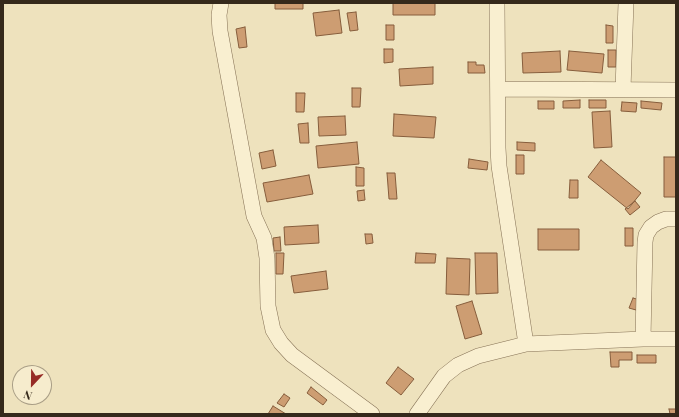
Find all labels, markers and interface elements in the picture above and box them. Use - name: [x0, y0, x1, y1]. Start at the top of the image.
- north arrow: [12, 365, 52, 405]
- text: N: [21, 387, 34, 404]

